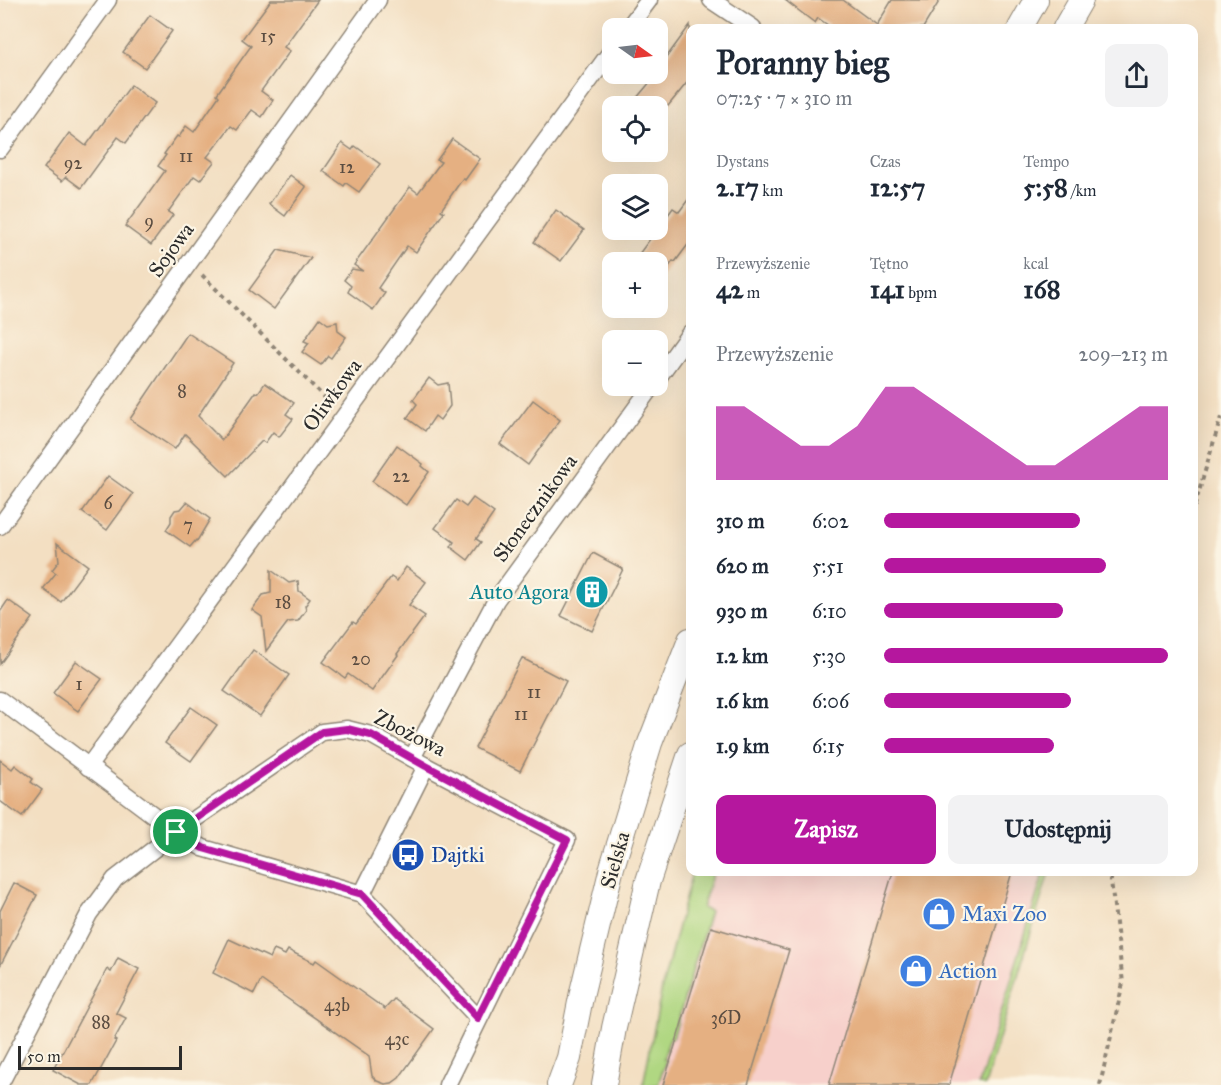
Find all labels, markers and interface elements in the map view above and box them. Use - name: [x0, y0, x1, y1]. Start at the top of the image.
- north arrow: [602, 18, 668, 84]
- map controls: [602, 18, 668, 396]
- house number: 15: [260, 25, 276, 47]
- text: Poranny bieg: [716, 43, 889, 83]
- button: share: [1105, 44, 1168, 107]
- text: 07:25 · 7 × 310 m: [716, 86, 852, 110]
- button: locate: [602, 96, 668, 162]
- house number: 11: [179, 145, 193, 167]
- house number: 92: [64, 152, 82, 174]
- text: Dystans: [716, 152, 769, 171]
- text: Czas: [870, 152, 901, 171]
- text: Tempo: [1023, 152, 1069, 171]
- house number: 12: [339, 156, 355, 178]
- text: 2.17: [716, 171, 759, 203]
- text: 12:57: [870, 171, 925, 203]
- text: 5:58: [1023, 171, 1068, 203]
- button: layers: [602, 174, 668, 240]
- text: km: [759, 181, 783, 200]
- text: /km: [1068, 181, 1097, 200]
- house number: 9: [144, 210, 154, 232]
- street label: Sojowa: [143, 218, 200, 282]
- button: +: [602, 252, 668, 318]
- text: Przewyższenie: [716, 254, 810, 273]
- text: Tętno: [870, 254, 909, 273]
- text: kcal: [1023, 254, 1048, 273]
- text: 42: [716, 273, 743, 305]
- text: 141: [870, 273, 905, 305]
- text: 168: [1023, 273, 1061, 305]
- text: m: [743, 283, 760, 302]
- text: bpm: [905, 283, 937, 302]
- button: −: [602, 330, 668, 396]
- text: Przewyższenie: [716, 342, 834, 366]
- text: 209–213 m: [1078, 342, 1168, 366]
- street label: Oliwkowa: [297, 353, 367, 436]
- house number: 8: [177, 380, 187, 402]
- street label: Słonecznikowa: [487, 449, 583, 567]
- house number: 22: [392, 465, 410, 487]
- house number: 6: [103, 492, 113, 514]
- text: 310 m: [716, 509, 765, 533]
- text: 6:02: [812, 509, 849, 533]
- house number: 7: [183, 514, 193, 536]
- text: 620 m: [716, 554, 769, 578]
- text: 5:51: [812, 554, 844, 578]
- building icon: Auto Agora: [574, 574, 610, 610]
- place label: Auto Agora: [469, 579, 569, 605]
- house number: 18: [275, 591, 291, 613]
- text: 930 m: [716, 599, 768, 623]
- text: 6:10: [812, 599, 847, 623]
- text: 1.2 km: [716, 644, 768, 668]
- text: 5:30: [812, 644, 846, 668]
- house number: 20: [351, 648, 371, 670]
- house number: 1: [75, 673, 83, 695]
- house number: 11: [527, 681, 541, 703]
- text: 1.6 km: [716, 689, 769, 713]
- text: 6:06: [812, 689, 849, 713]
- house number: 11: [514, 703, 528, 725]
- street label: Zbożowa: [370, 704, 450, 762]
- text: 1.9 km: [716, 734, 769, 758]
- text: 6:15: [812, 734, 844, 758]
- button: Zapisz: [716, 795, 936, 864]
- button: Udostępnij: [948, 795, 1168, 864]
- pin: [150, 806, 201, 857]
- icon: arrive: [159, 815, 192, 848]
- street label: Sielska: [594, 828, 636, 892]
- bus stop icon: Dajtki: [390, 837, 426, 873]
- place label: Dajtki: [431, 842, 485, 868]
- shop icon: Maxi Zoo: [921, 896, 957, 932]
- place label: Maxi Zoo: [962, 901, 1047, 927]
- shop icon: Action: [898, 953, 934, 989]
- place label: Action: [938, 958, 997, 984]
- house number: 43b: [324, 994, 350, 1016]
- house number: 36D: [711, 1007, 741, 1029]
- house number: 88: [91, 1011, 111, 1033]
- house number: 43c: [385, 1028, 410, 1050]
- scale bar: [18, 1043, 182, 1070]
- text: 50 m: [27, 1047, 61, 1066]

